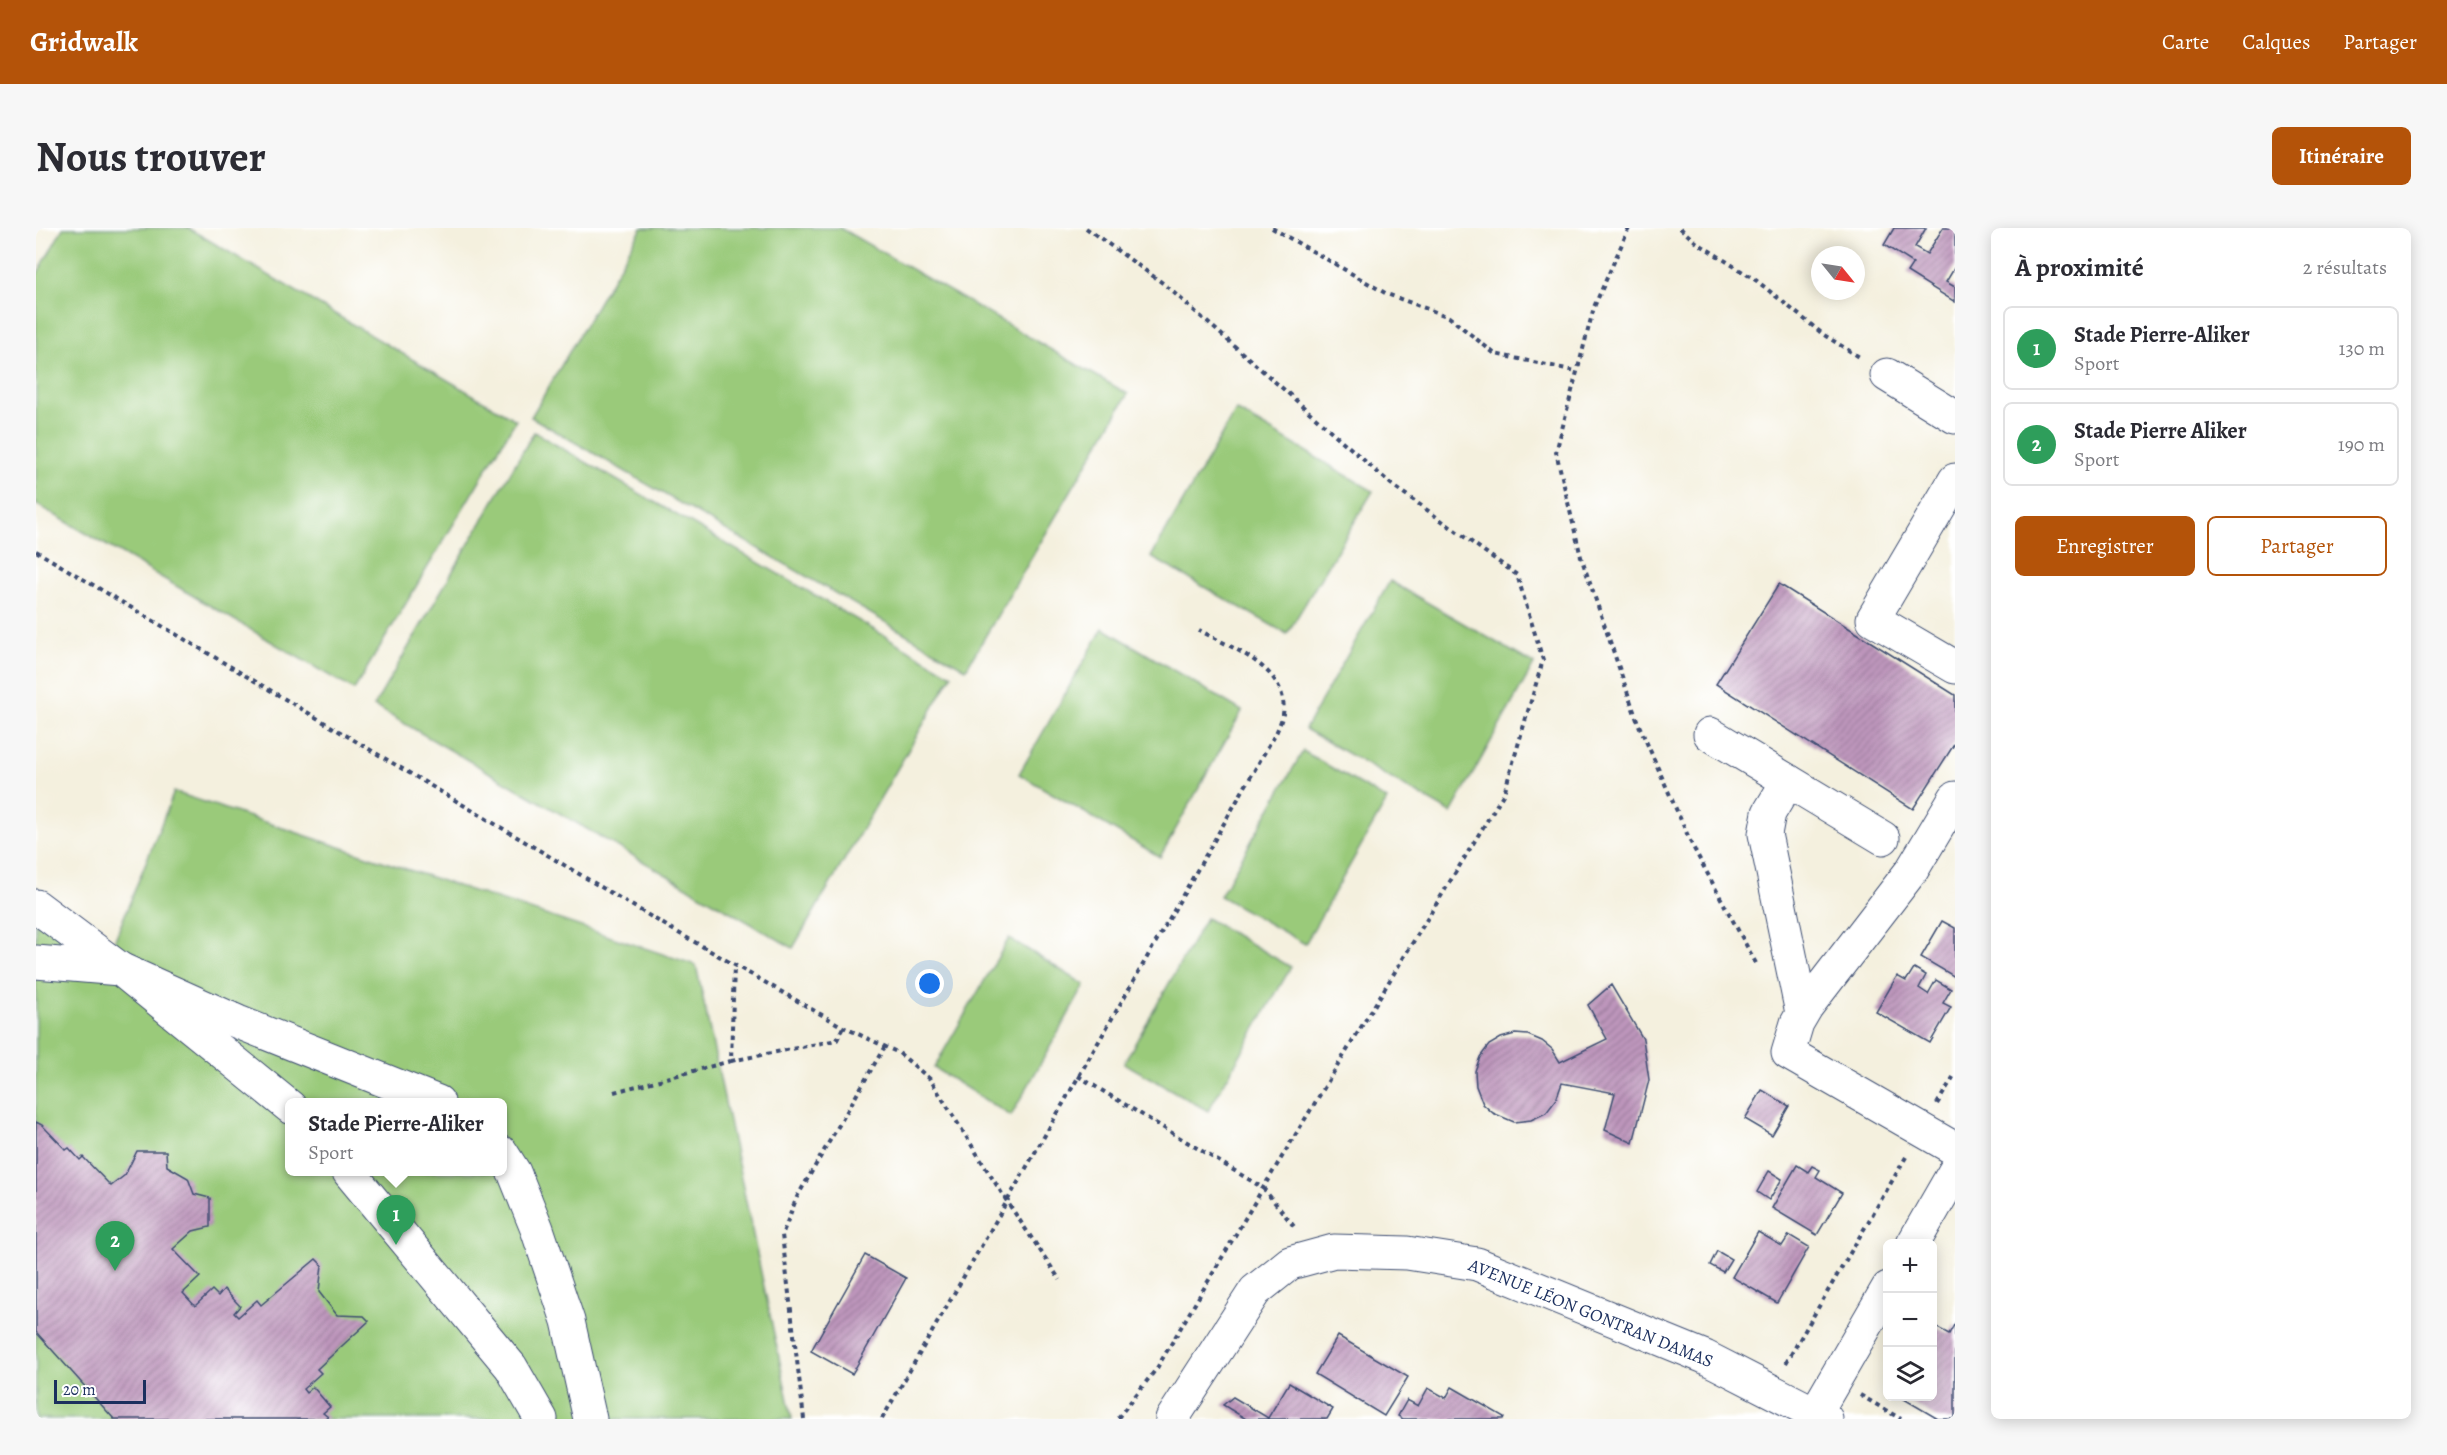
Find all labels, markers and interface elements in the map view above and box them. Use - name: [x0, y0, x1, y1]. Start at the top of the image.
- text: Gridwalk: [30, 23, 138, 61]
- text: Carte: [2162, 28, 2209, 56]
- text: Calques: [2242, 28, 2310, 56]
- text: Partager: [2343, 28, 2417, 56]
- button: Itinéraire: [2272, 127, 2411, 185]
- text: Nous trouver: [36, 128, 266, 185]
- north arrow: [1811, 246, 1865, 300]
- text: À proximité: [2015, 250, 2144, 285]
- text: 2 résultats: [2303, 254, 2387, 281]
- text: Stade Pierre-Aliker: [2074, 320, 2250, 350]
- text: 1: [2033, 335, 2040, 362]
- text: 130 m: [2339, 335, 2385, 362]
- text: Sport: [2074, 350, 2119, 377]
- text: Stade Pierre Aliker: [2074, 416, 2247, 446]
- text: 2: [2032, 431, 2041, 458]
- text: 190 m: [2338, 431, 2385, 458]
- text: Sport: [2074, 446, 2119, 473]
- button: Enregistrer: [2015, 516, 2195, 576]
- button: Partager: [2207, 516, 2387, 576]
- your location: [915, 969, 944, 998]
- popup: [285, 1098, 507, 1176]
- text: Stade Pierre-Aliker: [308, 1109, 484, 1139]
- text: Sport: [308, 1139, 354, 1166]
- pin: 1: [376, 1196, 416, 1245]
- pin: 2: [96, 1222, 134, 1271]
- map controls: [1883, 1239, 1937, 1401]
- button: +: [1883, 1239, 1937, 1293]
- street label: AVENUE LÉON GONTRAN DAMAS: [1464, 1252, 1717, 1373]
- button: −: [1883, 1293, 1937, 1347]
- button: layers: [1883, 1347, 1937, 1401]
- scale bar: [54, 1377, 146, 1404]
- text: 20 m: [63, 1379, 96, 1401]

